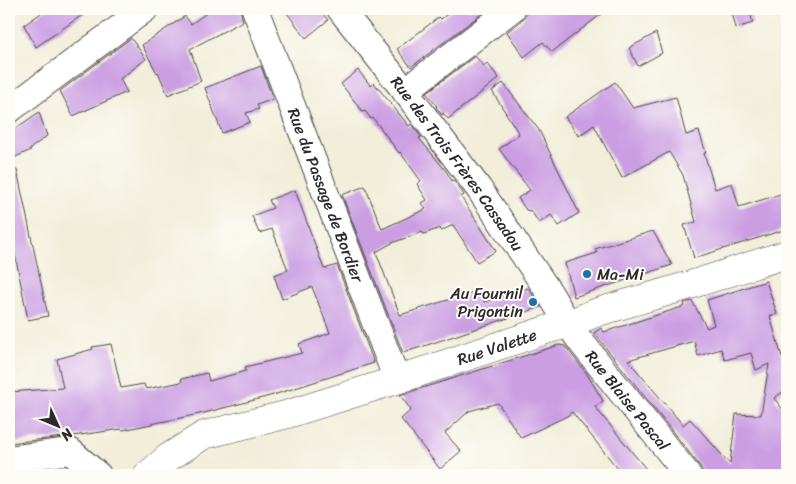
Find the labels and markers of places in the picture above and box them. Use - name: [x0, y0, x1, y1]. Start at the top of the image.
- place label: Ma-Mi: [597, 260, 644, 289]
- marker: Ma-Mi: [581, 268, 593, 280]
- place label: Au Fournil Prigontin: [449, 279, 523, 326]
- marker: Au Fournil Prigontin: [527, 296, 539, 308]

